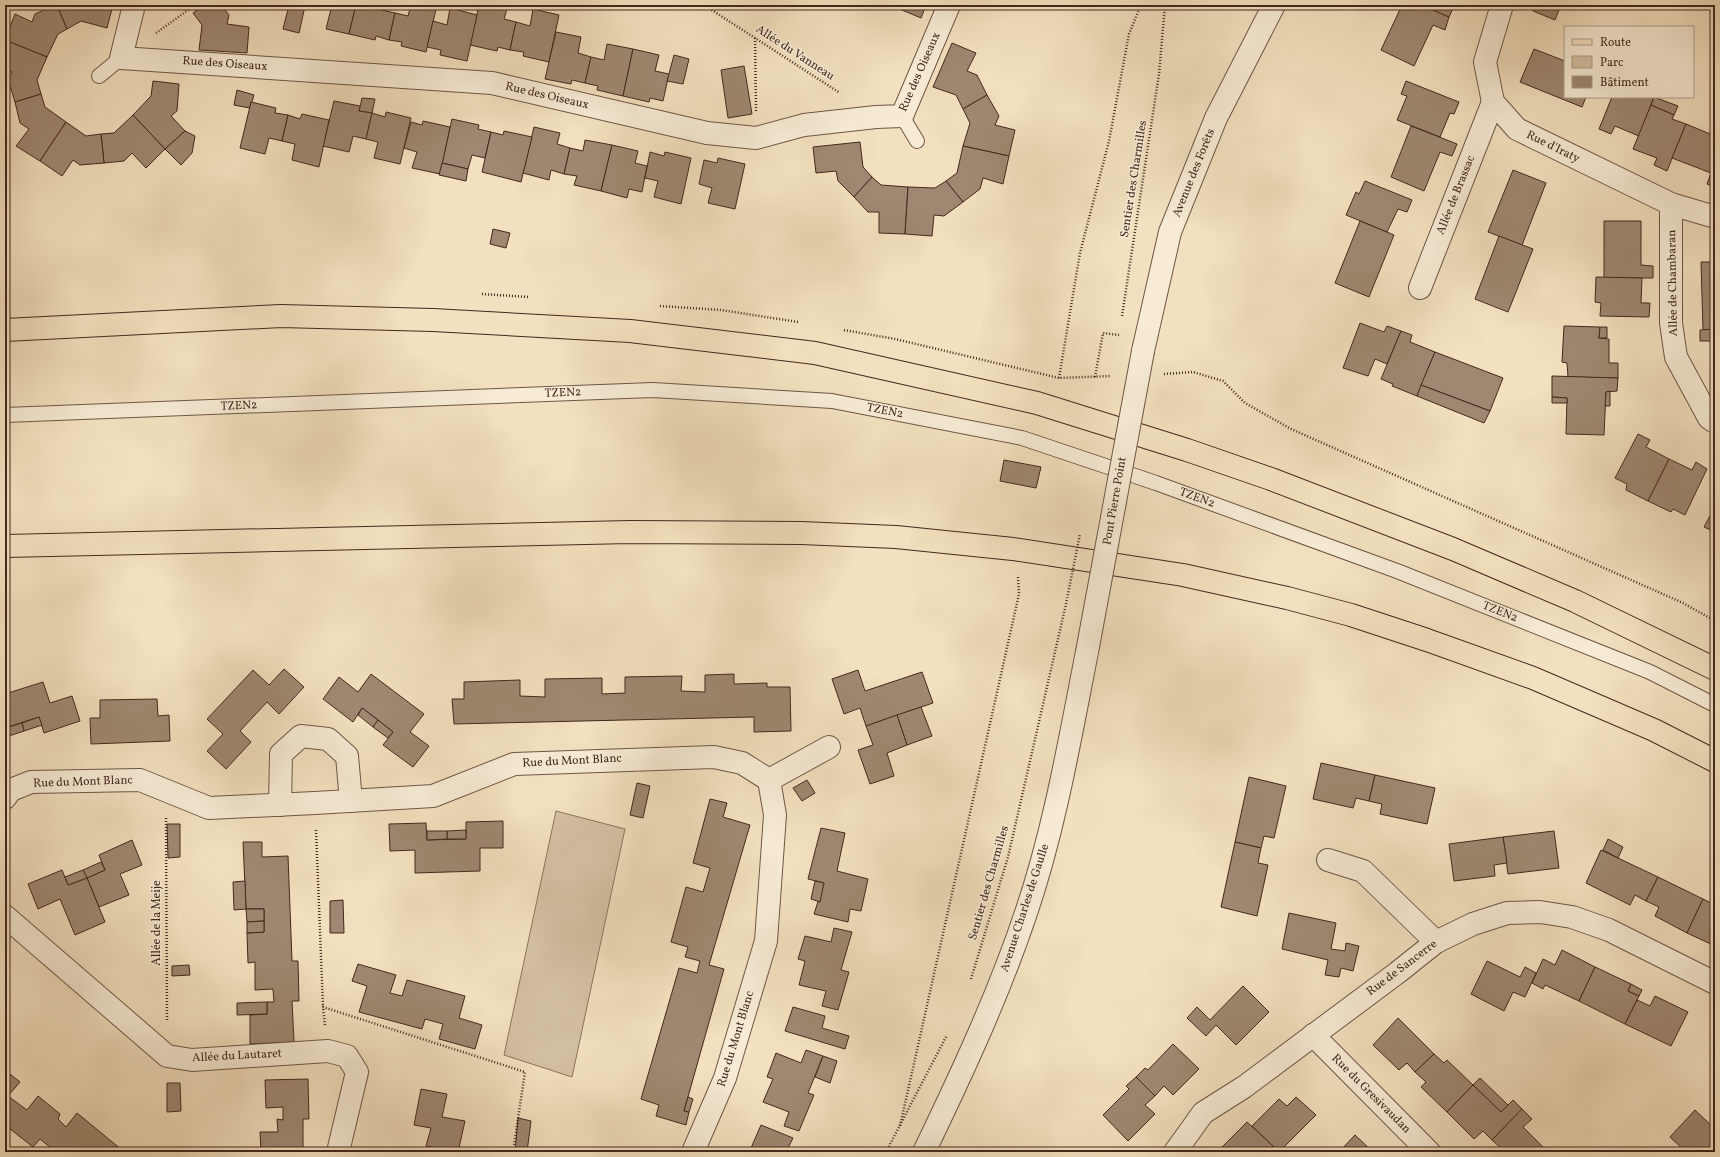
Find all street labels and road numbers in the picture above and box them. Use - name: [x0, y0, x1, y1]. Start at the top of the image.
- street label: Allée du Vanneau: [753, 22, 838, 85]
- street label: Rue des Oiseaux: [895, 30, 945, 114]
- street label: Rue des Oiseaux: [182, 53, 268, 75]
- street label: Rue des Oiseaux: [504, 79, 590, 113]
- street label: Sentier des Charmilles: [1117, 119, 1151, 239]
- street label: Avenue des Forêts: [1169, 126, 1219, 220]
- street label: Rue d'Iraty: [1523, 127, 1583, 167]
- street label: Allée de Brassac: [1433, 153, 1479, 237]
- street label: Allée de Chambaran: [1664, 230, 1682, 336]
- street label: TZEN2: [544, 384, 582, 402]
- street label: TZEN2: [220, 397, 258, 415]
- street label: TZEN2: [865, 400, 905, 422]
- street label: Pont Pierre Point: [1099, 456, 1131, 546]
- street label: TZEN2: [1177, 484, 1217, 512]
- street label: TZEN2: [1480, 598, 1520, 626]
- street label: Rue du Mont Blanc: [522, 750, 622, 772]
- street label: Rue du Mont Blanc: [33, 772, 133, 792]
- street label: Sentier des Charmilles: [965, 824, 1013, 942]
- street label: Avenue Charles de Gaulle: [997, 842, 1053, 974]
- street label: Allée de la Meije: [149, 880, 165, 966]
- street label: Rue de Sancerre: [1363, 936, 1441, 1000]
- street label: Rue du Mont Blanc: [714, 989, 758, 1089]
- street label: Allée du Lautaret: [192, 1046, 282, 1066]
- street label: Rue du Gresivaudan: [1328, 1051, 1414, 1137]

